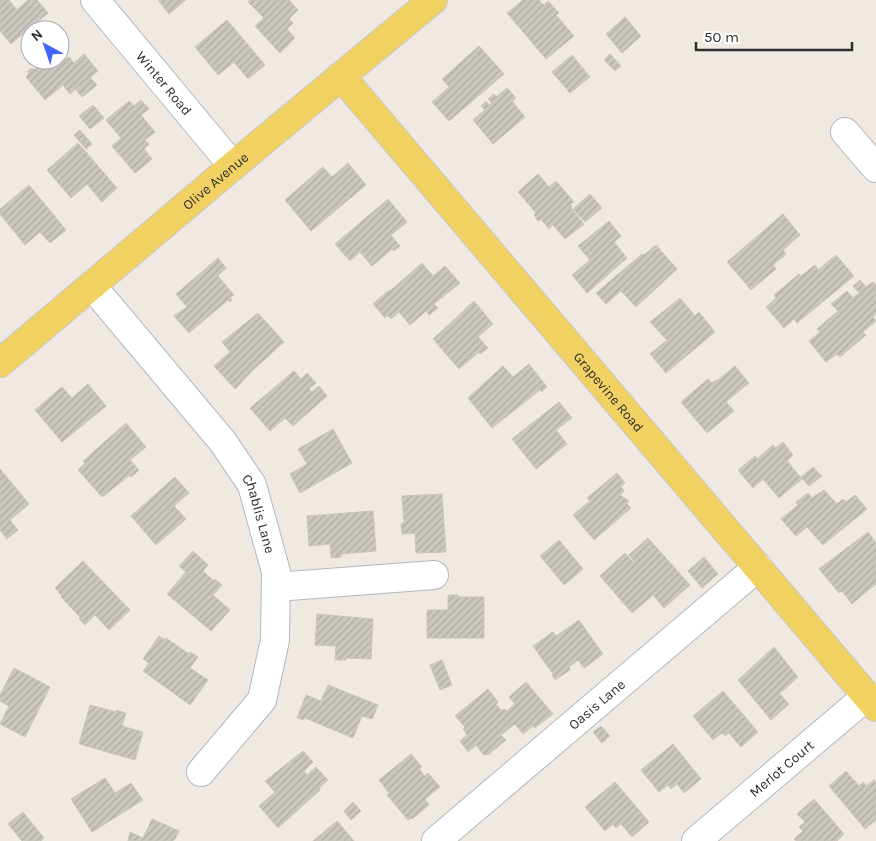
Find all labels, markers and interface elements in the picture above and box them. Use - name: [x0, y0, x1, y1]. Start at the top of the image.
- north arrow: [20, 20, 70, 70]
- scale bar: [696, 20, 852, 52]
- text: N: [28, 26, 46, 45]
- text: 50 m: [704, 28, 739, 46]
- street label: Winter Road: [132, 48, 195, 119]
- street label: Olive Avenue: [179, 149, 252, 214]
- street label: Grapevine Road: [570, 349, 647, 436]
- street label: Chablis Lane: [238, 471, 278, 555]
- street label: Oasis Lane: [565, 676, 629, 733]
- street label: Merlot Court: [746, 737, 818, 801]

